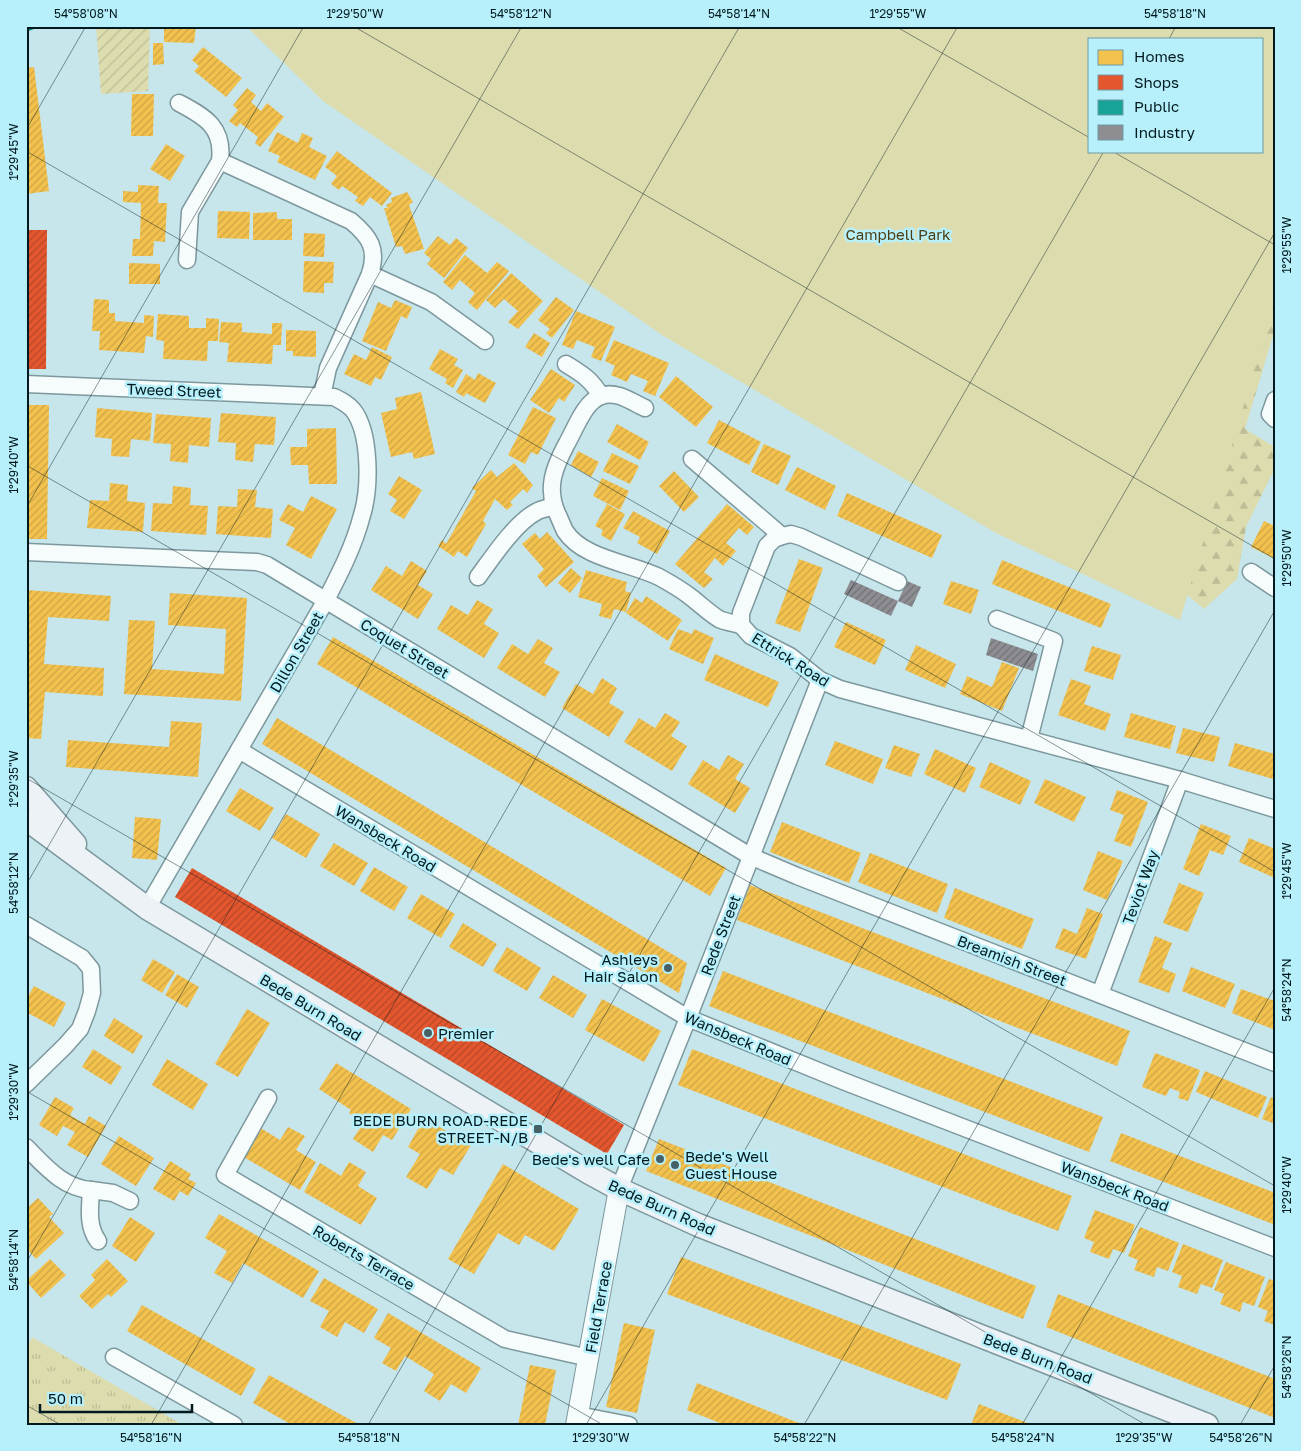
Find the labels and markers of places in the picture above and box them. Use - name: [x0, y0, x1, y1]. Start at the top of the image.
- place label: Ashleys Hair Salon: [584, 950, 658, 985]
- marker: Ashleys Hair Salon: [662, 962, 674, 974]
- place label: Premier: [438, 1024, 494, 1042]
- marker: Premier: [422, 1027, 434, 1039]
- place label: BEDE BURN ROAD-REDE STREET-N/B: [353, 1111, 528, 1146]
- marker: BEDE BURN ROAD-REDE STREET-N/B: [532, 1123, 544, 1135]
- place label: Bede's Well Guest House: [685, 1147, 777, 1182]
- place label: Bede's well Cafe: [532, 1150, 650, 1168]
- marker: Bede's well Cafe: [654, 1153, 666, 1165]
- marker: Bede's Well Guest House: [669, 1159, 681, 1171]

